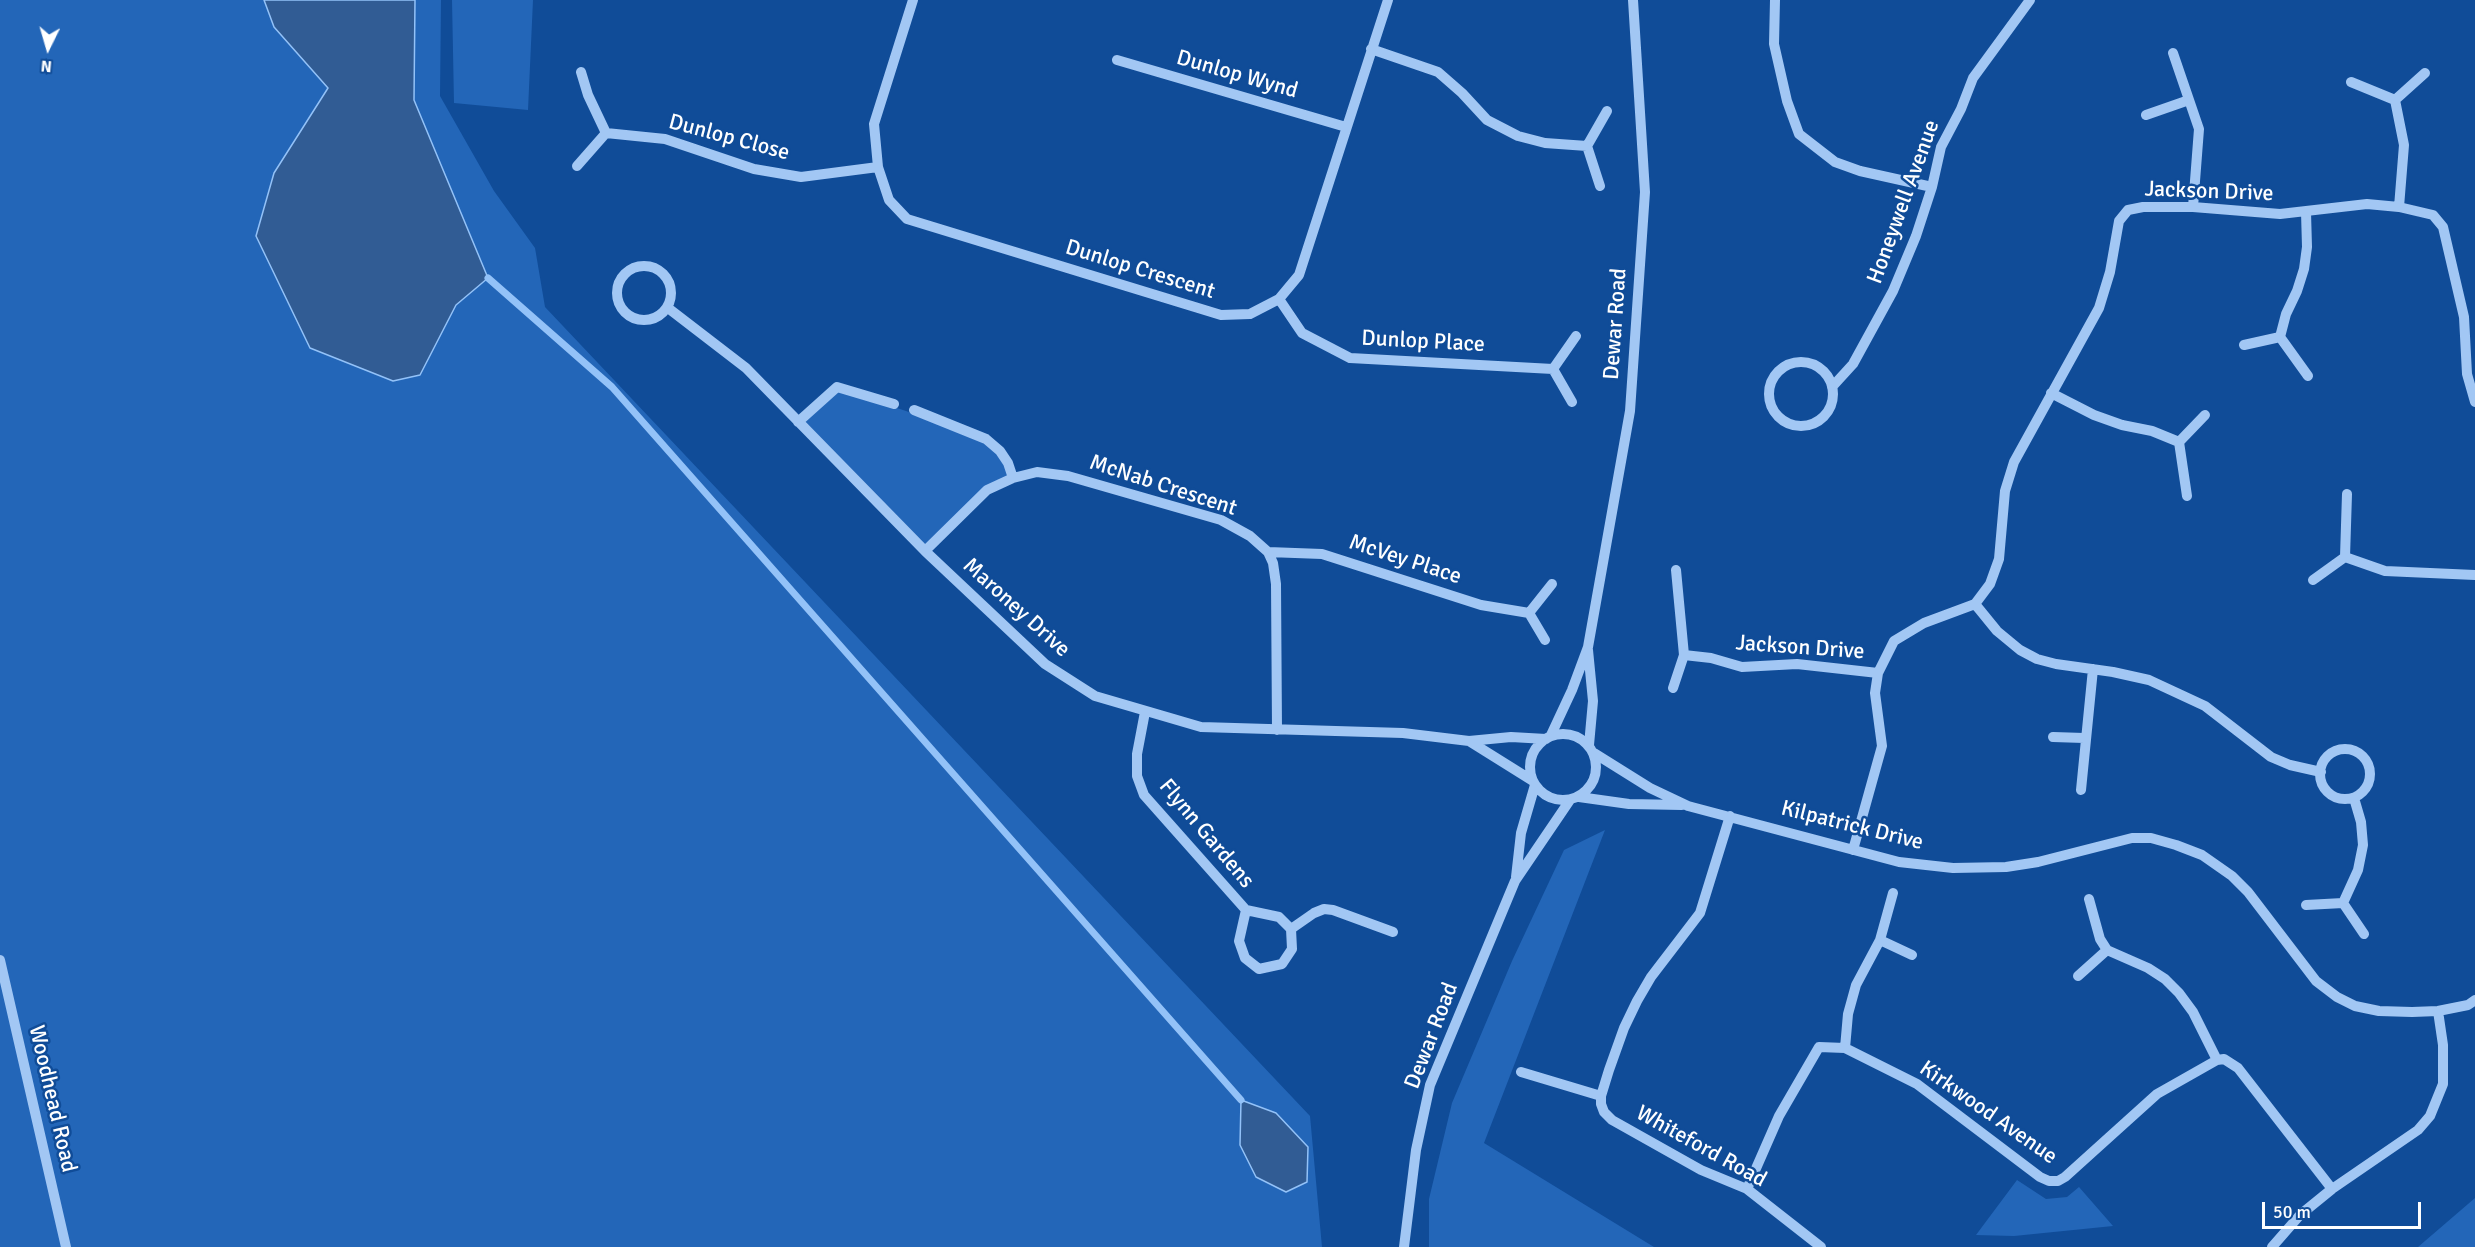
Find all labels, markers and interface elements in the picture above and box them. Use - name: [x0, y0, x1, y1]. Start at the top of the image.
- north arrow: [18, 18, 78, 78]
- street label: Dunlop Wynd: [1173, 45, 1301, 105]
- text: N: [40, 55, 53, 76]
- street label: Dunlop Close: [666, 109, 792, 167]
- street label: Honeywell Avenue: [1862, 117, 1946, 287]
- street label: Jackson Drive: [2144, 177, 2274, 207]
- street label: Dunlop Crescent: [1062, 235, 1218, 305]
- street label: Dewar Road: [1599, 267, 1633, 381]
- street label: Dunlop Place: [1361, 326, 1485, 358]
- street label: McNab Crescent: [1086, 450, 1240, 522]
- street label: McVey Place: [1345, 529, 1465, 591]
- street label: Maroney Drive: [957, 553, 1075, 663]
- street label: Jackson Drive: [1735, 630, 1865, 666]
- street label: Flynn Gardens: [1153, 774, 1259, 894]
- street label: Kilpatrick Drive: [1778, 796, 1926, 856]
- street label: Dewar Road: [1400, 979, 1464, 1093]
- street label: Woodhead Road: [22, 1023, 82, 1175]
- street label: Kirkwood Avenue: [1914, 1056, 2062, 1170]
- street label: Whiteford Road: [1631, 1100, 1771, 1194]
- scale bar: [2265, 1190, 2424, 1228]
- text: 50 m: [2273, 1201, 2311, 1223]

